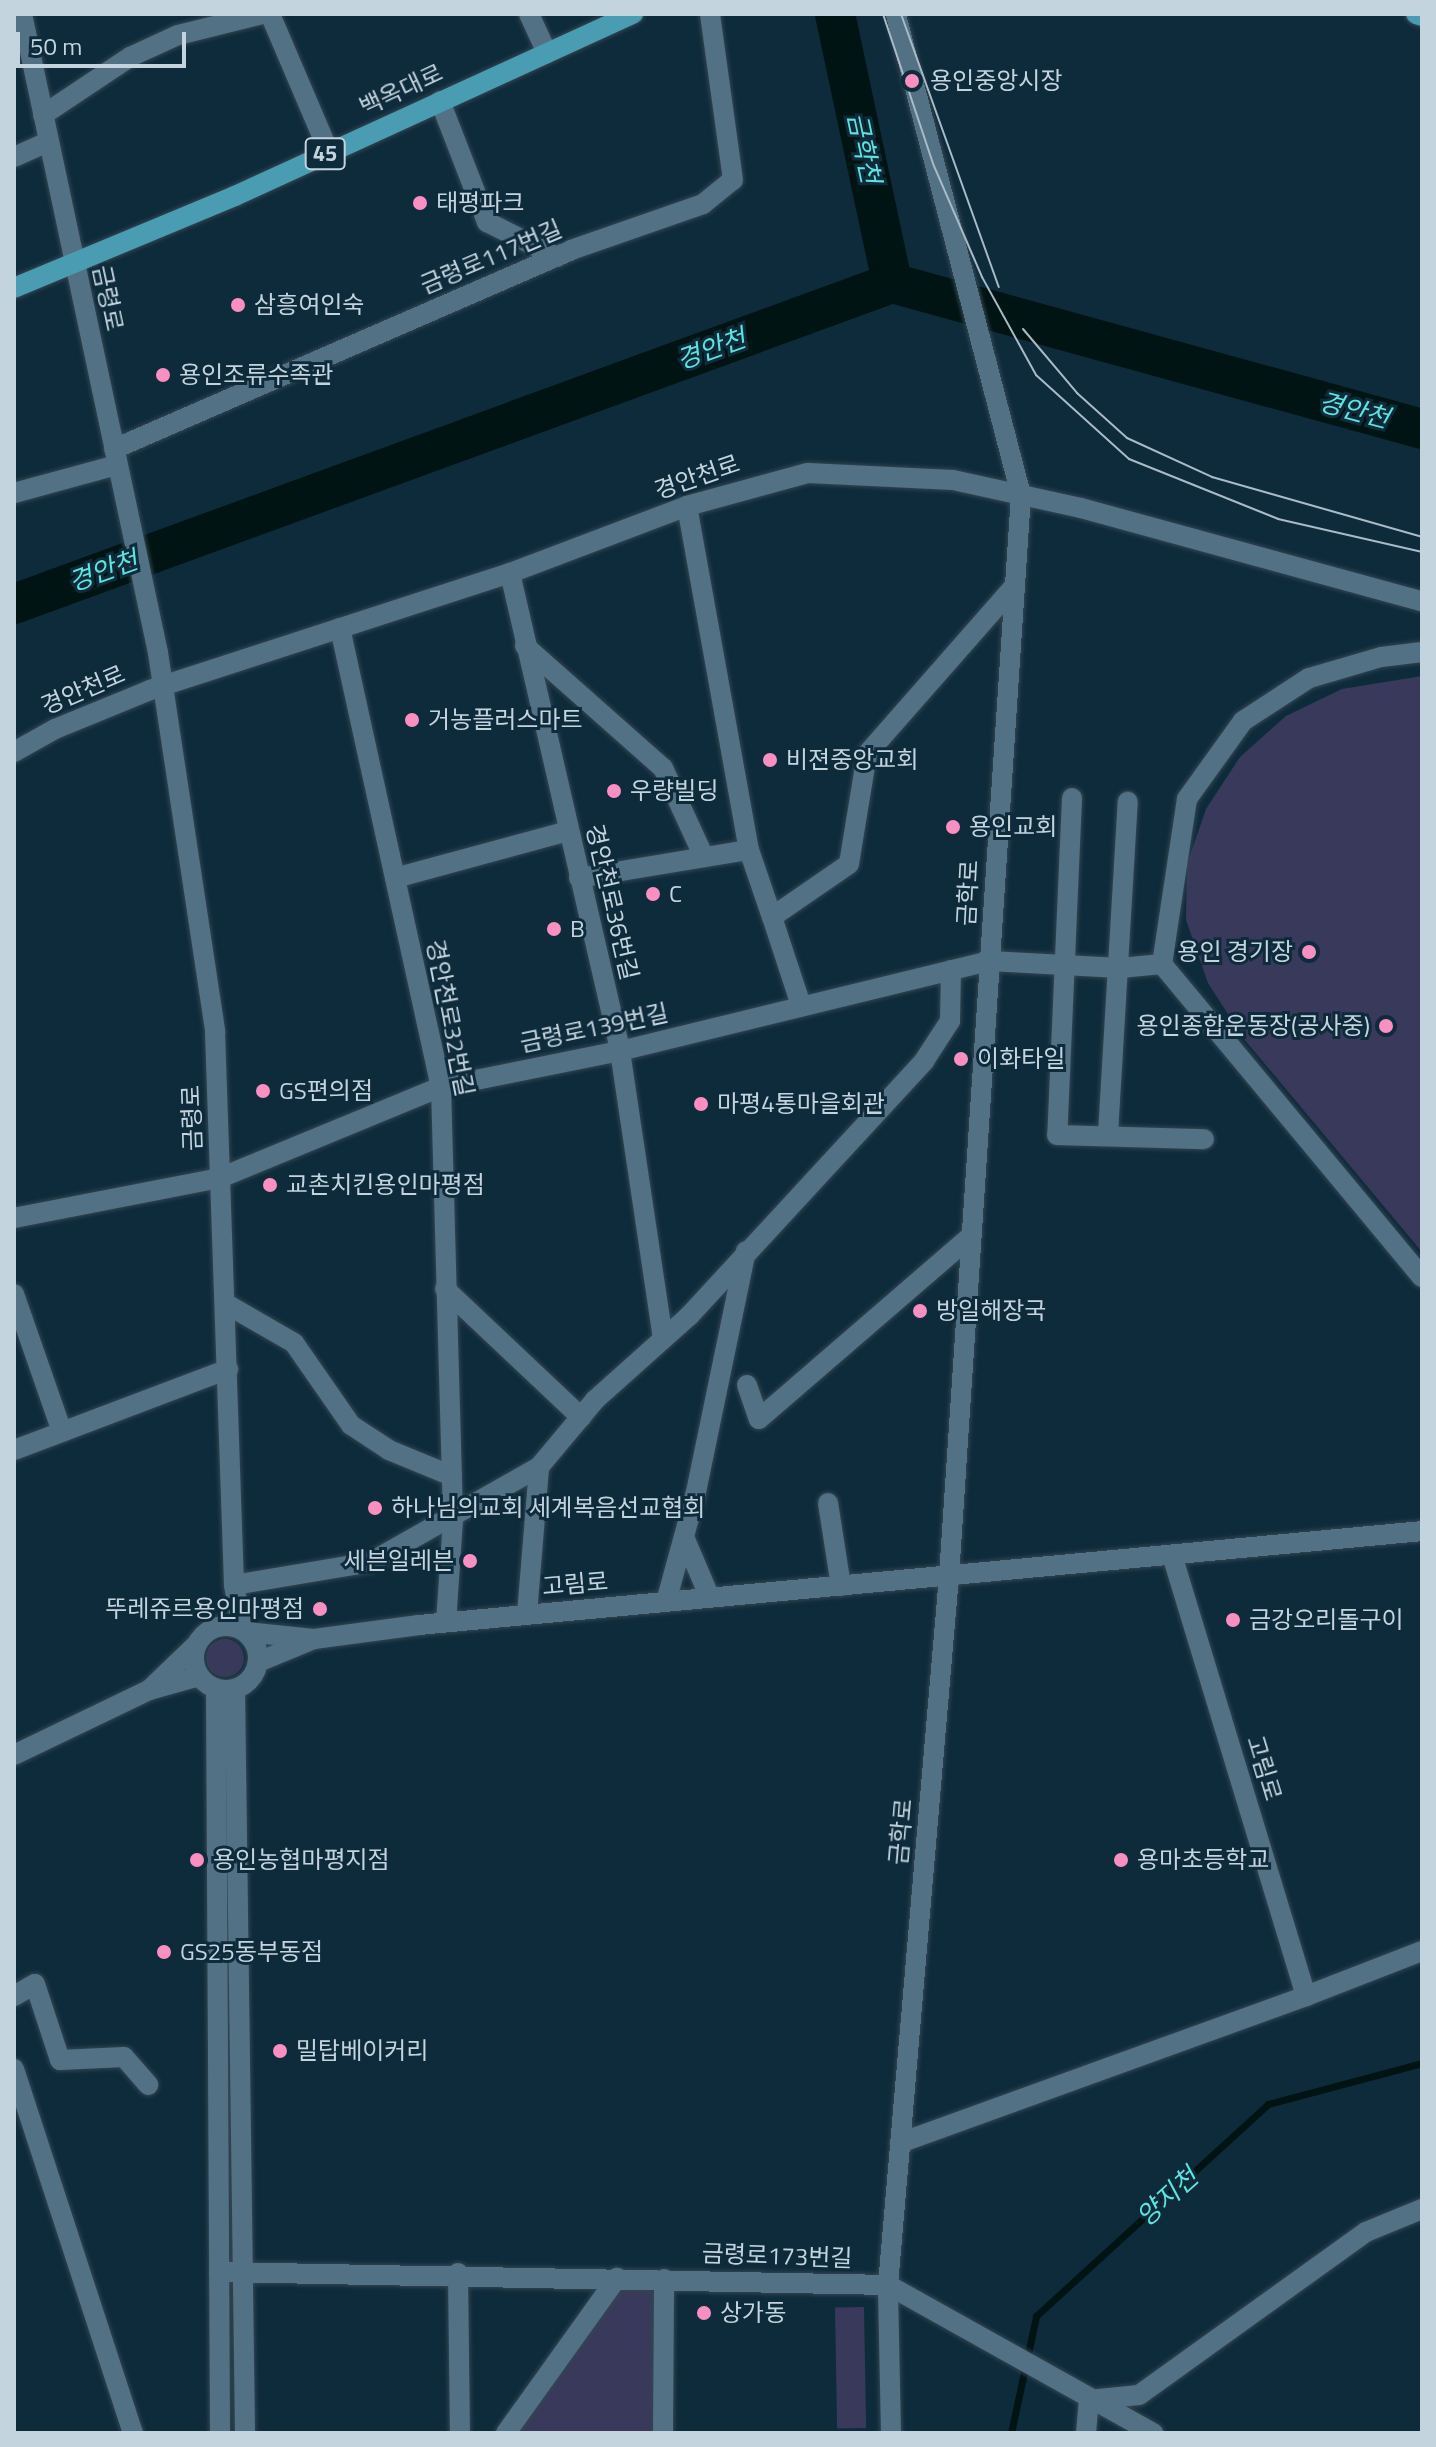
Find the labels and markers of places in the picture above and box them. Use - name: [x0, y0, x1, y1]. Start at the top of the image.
- place label: 용인중앙시장: [930, 67, 1062, 95]
- marker: 용인중앙시장: [901, 70, 923, 92]
- place label: 태평파크: [436, 189, 524, 217]
- marker: 태평파크: [411, 194, 429, 212]
- place label: 삼흥여인숙: [254, 291, 364, 319]
- marker: 삼흥여인숙: [229, 296, 247, 314]
- place label: 용인조류수족관: [179, 361, 334, 389]
- marker: 용인조류수족관: [154, 366, 172, 384]
- place label: 거농플러스마트: [428, 706, 583, 734]
- marker: 거농플러스마트: [403, 711, 421, 729]
- place label: 비젼중앙교회: [786, 746, 918, 774]
- marker: 비젼중앙교회: [761, 751, 779, 769]
- place label: 우량빌딩: [630, 777, 718, 805]
- marker: 우량빌딩: [605, 782, 623, 800]
- place label: 용인교회: [969, 813, 1057, 841]
- marker: 용인교회: [944, 818, 962, 836]
- place label: C: [669, 880, 682, 908]
- marker: C: [644, 885, 662, 903]
- place label: B: [570, 915, 585, 943]
- marker: B: [545, 920, 563, 938]
- place label: 용인 경기장: [1177, 938, 1293, 966]
- marker: 용인 경기장: [1300, 943, 1318, 961]
- place label: 용인종합운동장(공사중): [1137, 1012, 1370, 1040]
- marker: 용인종합운동장(공사중): [1377, 1017, 1395, 1035]
- place label: 이화타일: [977, 1045, 1065, 1073]
- marker: 이화타일: [952, 1050, 970, 1068]
- place label: GS편의점: [279, 1077, 373, 1105]
- marker: GS편의점: [254, 1082, 272, 1100]
- place label: 마평4통마을회관: [717, 1090, 885, 1118]
- marker: 마평4통마을회관: [692, 1095, 710, 1113]
- place label: 교촌치킨용인마평점: [286, 1171, 485, 1199]
- marker: 교촌치킨용인마평점: [261, 1176, 279, 1194]
- place label: 방일해장국: [936, 1297, 1046, 1325]
- marker: 방일해장국: [911, 1302, 929, 1320]
- place label: 하나님의교회 세계복음선교협회: [391, 1494, 705, 1522]
- marker: 하나님의교회 세계복음선교협회: [366, 1499, 384, 1517]
- place label: 세븐일레븐: [344, 1547, 454, 1575]
- marker: 세븐일레븐: [461, 1552, 479, 1570]
- place label: 뚜레쥬르용인마평점: [105, 1595, 304, 1623]
- marker: 뚜레쥬르용인마평점: [311, 1600, 329, 1618]
- place label: 금강오리돌구이: [1249, 1606, 1404, 1634]
- marker: 금강오리돌구이: [1224, 1611, 1242, 1629]
- place label: 용인농협마평지점: [213, 1846, 390, 1874]
- place label: 용마초등학교: [1137, 1846, 1269, 1874]
- marker: 용인농협마평지점: [188, 1851, 206, 1869]
- marker: 용마초등학교: [1112, 1851, 1130, 1869]
- place label: GS25동부동점: [180, 1938, 323, 1966]
- marker: GS25동부동점: [155, 1943, 173, 1961]
- place label: 밀탑베이커리: [296, 2037, 428, 2065]
- marker: 밀탑베이커리: [271, 2042, 289, 2060]
- place label: 상가동: [720, 2299, 786, 2327]
- marker: 상가동: [695, 2304, 713, 2322]

